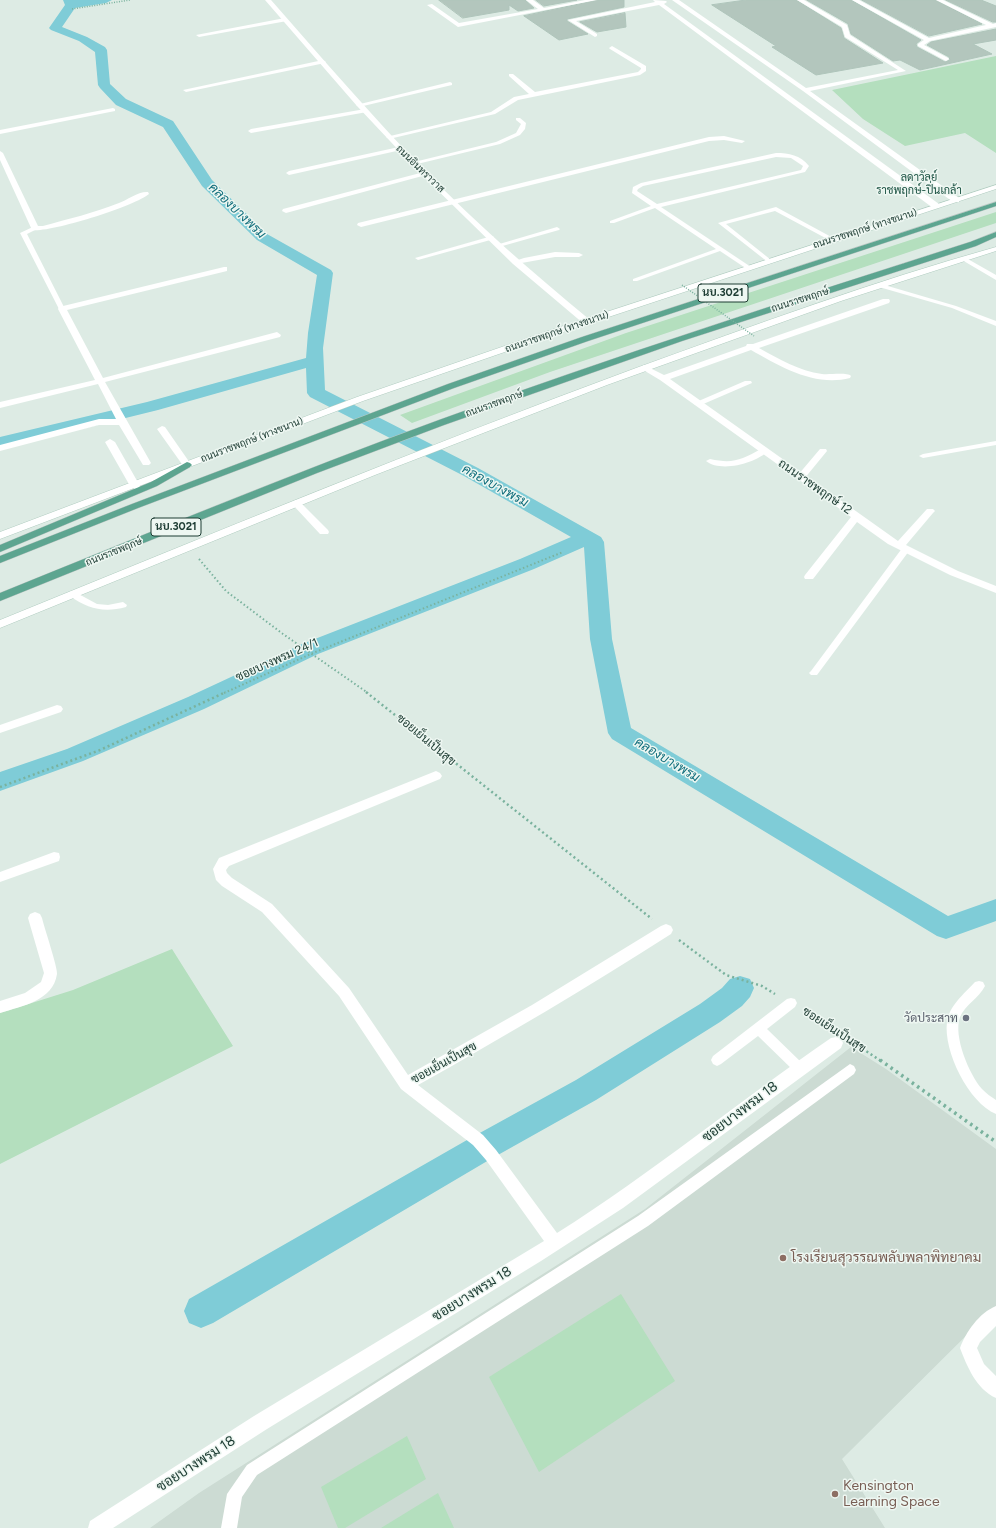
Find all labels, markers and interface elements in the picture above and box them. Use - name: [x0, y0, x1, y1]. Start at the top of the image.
- street label: ถนนอินทราวาส: [393, 143, 447, 195]
- district label: ลดาวัลย์ ราชพฤกษ์-ปิ่นเกล้า: [876, 171, 962, 197]
- water label: คลองบางพรม: [205, 180, 269, 242]
- street label: ถนนราชพฤกษ์ (ทางขนาน): [811, 206, 919, 252]
- road number: นบ.3021: [698, 284, 748, 302]
- street label: ถนนราชพฤกษ์: [770, 285, 830, 315]
- street label: ถนนราชพฤกษ์ (ทางขนาน): [504, 309, 610, 355]
- street label: ถนนราชพฤกษ์: [464, 388, 524, 420]
- street label: ถนนราชพฤกษ์ (ทางขนาน): [199, 415, 305, 465]
- street label: ถนนราชพฤกษ์ 12: [775, 456, 855, 518]
- water label: คลองบางพรม: [459, 461, 531, 511]
- road number: นบ.3021: [151, 518, 201, 536]
- street label: ถนนราชพฤกษ์: [84, 535, 144, 569]
- street label: ซอยบางพรม 24/1: [233, 635, 321, 685]
- street label: ซอยเย็นเป็นสุข: [393, 711, 459, 769]
- water label: คลองบางพรม: [632, 734, 702, 786]
- street label: ซอยเย็นเป็นสุข: [800, 1004, 868, 1056]
- place label: วัดประสาท: [904, 1011, 958, 1025]
- marker: วัดประสาท: [961, 1013, 971, 1023]
- street label: ซอยเย็นเป็นสุข: [409, 1039, 479, 1087]
- street label: ซอยบางพรม 18: [699, 1078, 781, 1146]
- place label: โรงเรียนสุวรรณพลับพลาพิทยาคม: [791, 1250, 981, 1266]
- marker: โรงเรียนสุวรรณพลับพลาพิทยาคม: [778, 1253, 788, 1263]
- street label: ซอยบางพรม 18: [429, 1263, 515, 1325]
- street label: ซอยบางพรม 18: [154, 1432, 238, 1496]
- place label: Kensington Learning Space: [843, 1478, 940, 1510]
- marker: Kensington Learning Space: [830, 1489, 840, 1499]

